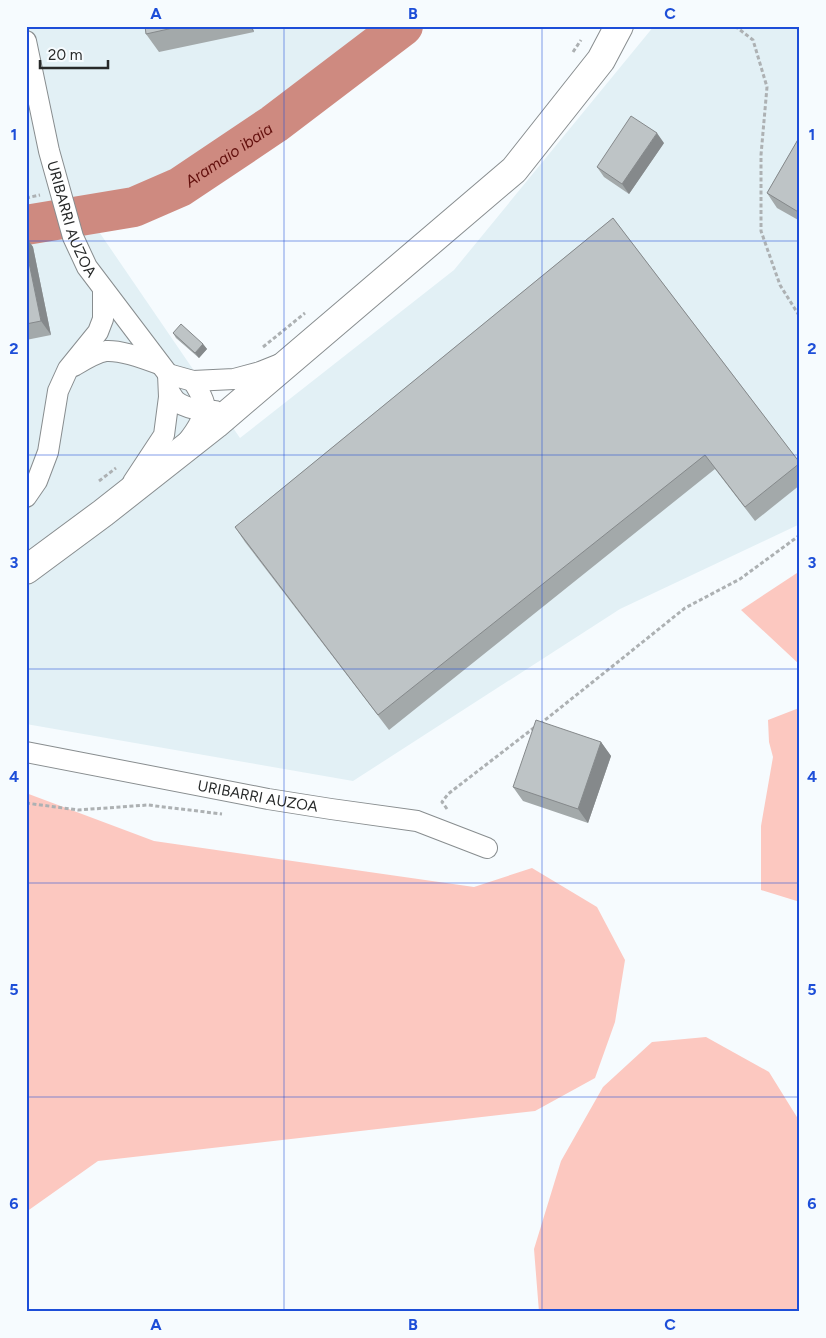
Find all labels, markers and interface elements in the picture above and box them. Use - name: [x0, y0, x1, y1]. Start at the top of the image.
- text: A: [150, 4, 162, 23]
- text: B: [408, 4, 418, 23]
- text: C: [664, 4, 676, 23]
- scale bar: [40, 38, 108, 70]
- text: 20 m: [48, 46, 82, 64]
- water label: Aramaio ibaia: [180, 118, 276, 191]
- text: 1: [11, 125, 17, 144]
- text: 1: [809, 125, 815, 144]
- street label: URIBARRI AUZOA: [43, 159, 100, 281]
- text: 2: [9, 339, 19, 358]
- text: 2: [807, 339, 817, 358]
- text: 3: [10, 553, 19, 572]
- text: 3: [808, 553, 817, 572]
- text: 4: [9, 767, 19, 786]
- text: 4: [807, 767, 817, 786]
- street label: URIBARRI AUZOA: [196, 777, 319, 816]
- text: 5: [9, 980, 19, 999]
- text: 5: [807, 980, 817, 999]
- text: 6: [9, 1194, 19, 1213]
- text: 6: [807, 1194, 817, 1213]
- text: A: [150, 1315, 162, 1334]
- text: B: [408, 1315, 418, 1334]
- text: C: [664, 1315, 676, 1334]

